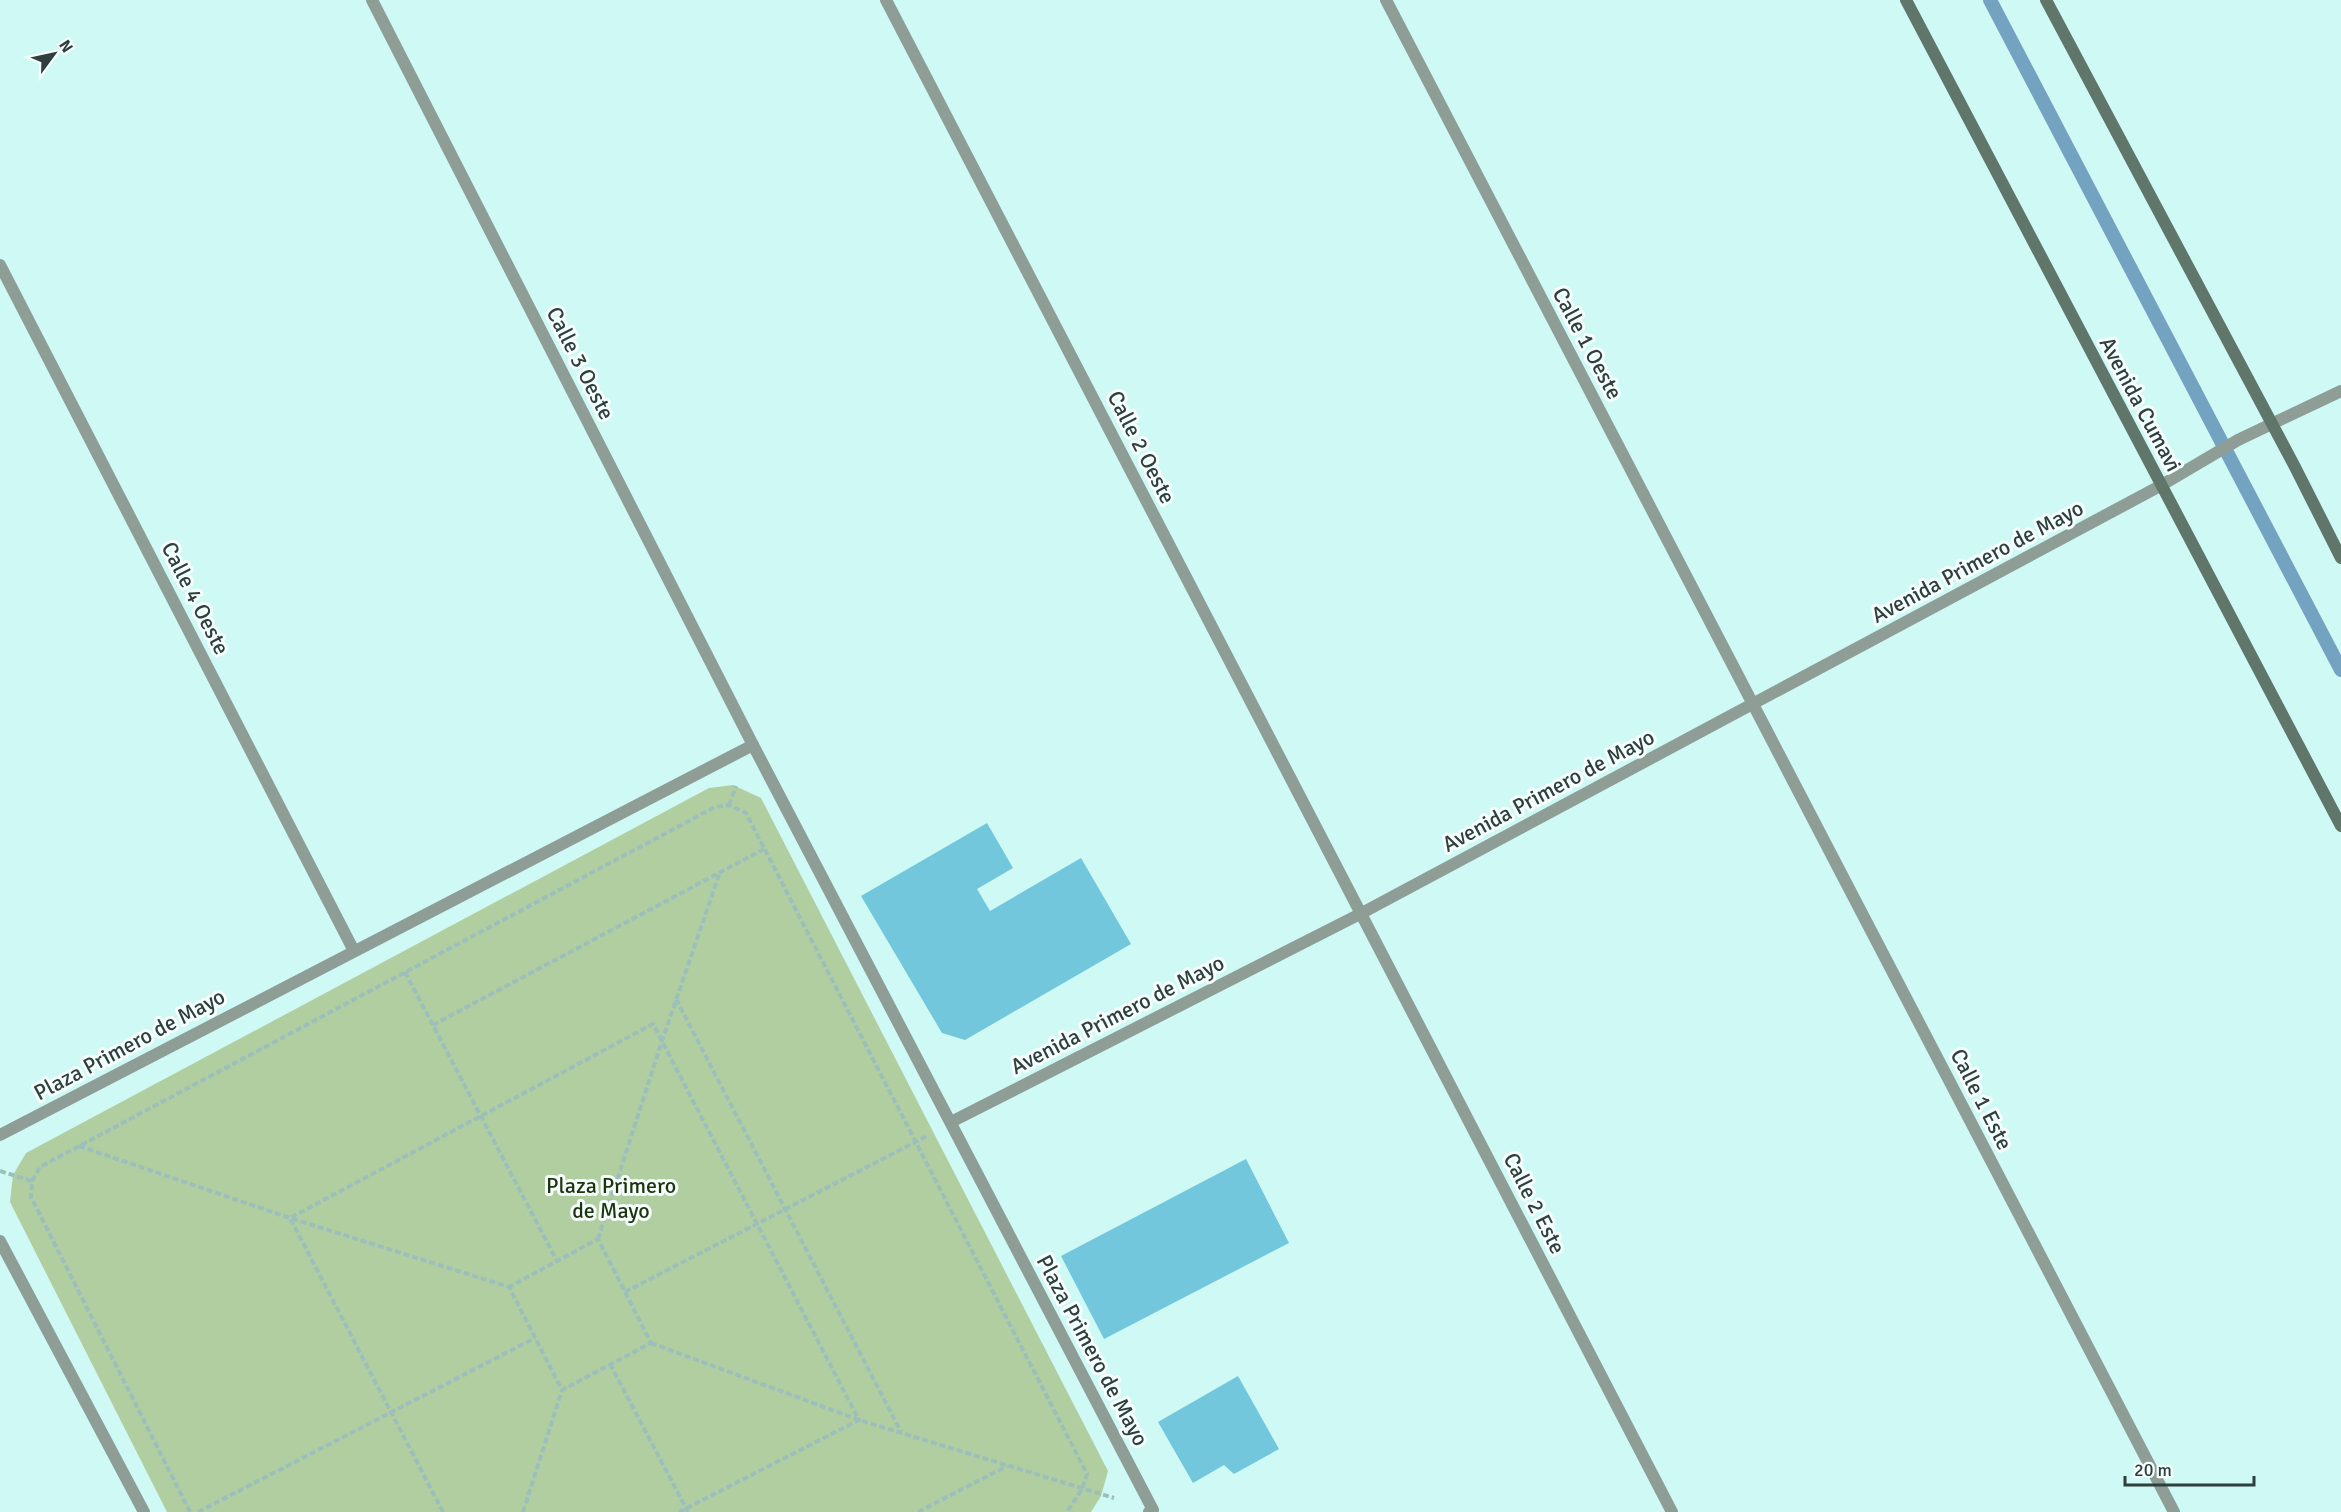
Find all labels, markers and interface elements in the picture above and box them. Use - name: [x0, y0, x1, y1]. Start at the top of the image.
- north arrow: [24, 24, 84, 84]
- text: N: [54, 36, 77, 56]
- street label: Calle 1 Oeste: [1547, 283, 1628, 404]
- street label: Calle 3 Oeste: [541, 302, 620, 424]
- street label: Avenida Cumavi: [2094, 332, 2187, 476]
- street label: Calle 2 Oeste: [1102, 386, 1181, 508]
- street label: Avenida Primero de Mayo: [1867, 494, 2088, 629]
- street label: Calle 4 Oeste: [156, 537, 235, 659]
- street label: Avenida Primero de Mayo: [1438, 723, 1659, 858]
- street label: Avenida Primero de Mayo: [1006, 949, 1229, 1080]
- street label: Plaza Primero de Mayo: [29, 983, 229, 1106]
- street label: Calle 1 Este: [1945, 1044, 2019, 1154]
- street label: Calle 2 Este: [1498, 1148, 1572, 1258]
- park label: Plaza Primero de Mayo: [546, 1172, 676, 1224]
- street label: Plaza Primero de Mayo: [1031, 1250, 1154, 1450]
- scale bar: [2125, 1449, 2254, 1487]
- text: 20 m: [2134, 1459, 2172, 1481]

